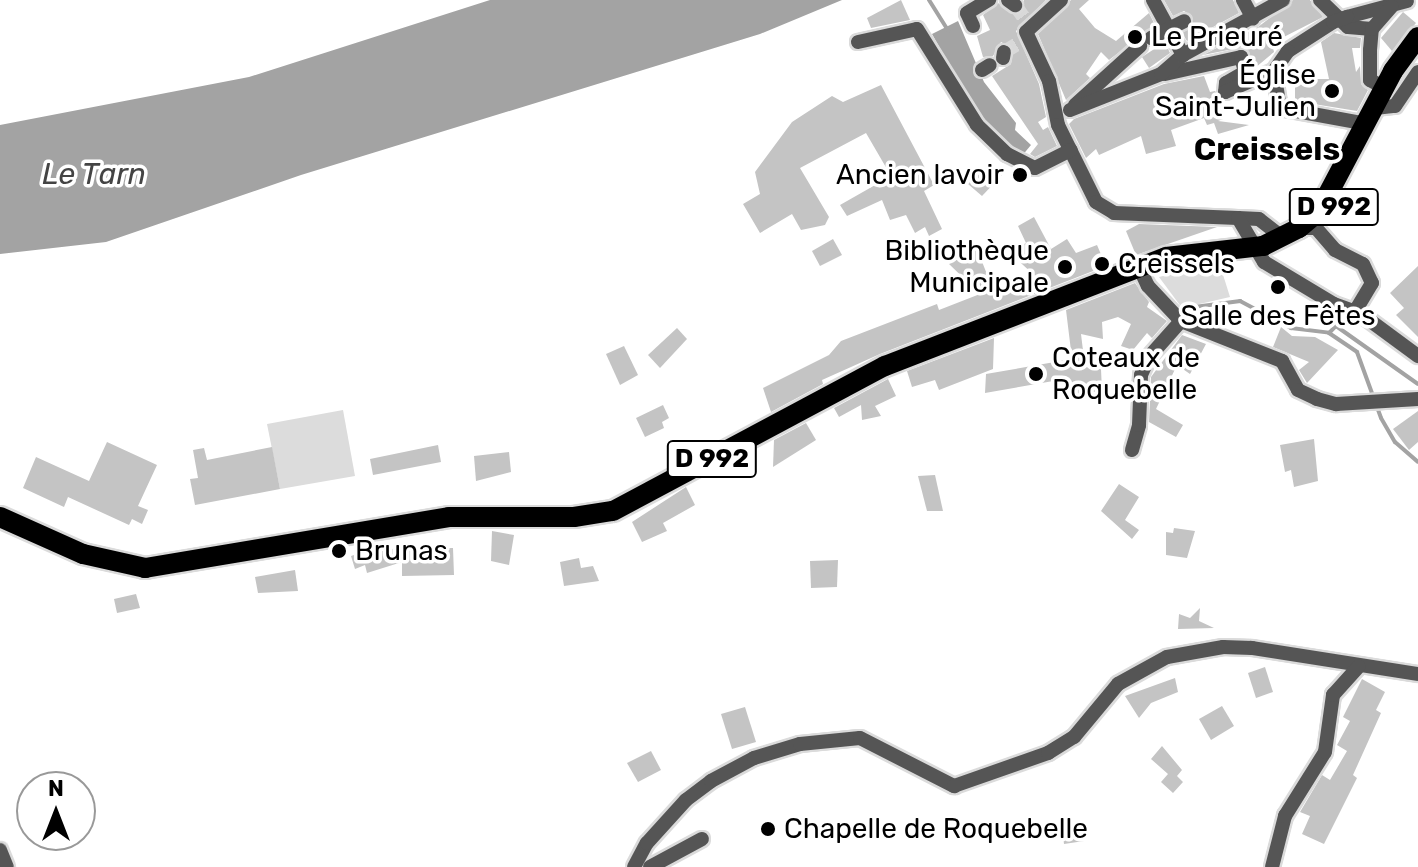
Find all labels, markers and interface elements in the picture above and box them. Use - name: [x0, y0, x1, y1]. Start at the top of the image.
- place label: Le Prieuré: [1151, 20, 1283, 54]
- marker: Le Prieuré: [1126, 28, 1144, 46]
- place label: Église Saint-Julien: [1155, 58, 1316, 124]
- marker: Église Saint-Julien: [1323, 82, 1341, 100]
- district label: Creissels: [1194, 130, 1340, 168]
- water label: Le Tarn: [42, 156, 146, 192]
- place label: Ancien lavoir: [836, 158, 1004, 192]
- marker: Ancien lavoir: [1011, 166, 1029, 184]
- road number: D 992: [1288, 185, 1380, 229]
- place label: Bibliothèque Municipale: [884, 234, 1049, 300]
- place label: Creissels: [1118, 247, 1235, 281]
- marker: Creissels: [1093, 255, 1111, 273]
- marker: Bibliothèque Municipale: [1056, 258, 1074, 276]
- marker: Salle des Fêtes: [1269, 278, 1287, 296]
- place label: Salle des Fêtes: [1180, 299, 1376, 333]
- place label: Coteaux de Roquebelle: [1052, 341, 1200, 407]
- marker: Coteaux de Roquebelle: [1027, 365, 1045, 383]
- road number: D 992: [666, 437, 758, 481]
- place label: Brunas: [355, 534, 448, 568]
- marker: Brunas: [330, 542, 348, 560]
- north arrow: [16, 771, 96, 851]
- text: N: [48, 775, 64, 802]
- place label: Chapelle de Roquebelle: [784, 812, 1088, 846]
- marker: Chapelle de Roquebelle: [759, 820, 777, 838]

